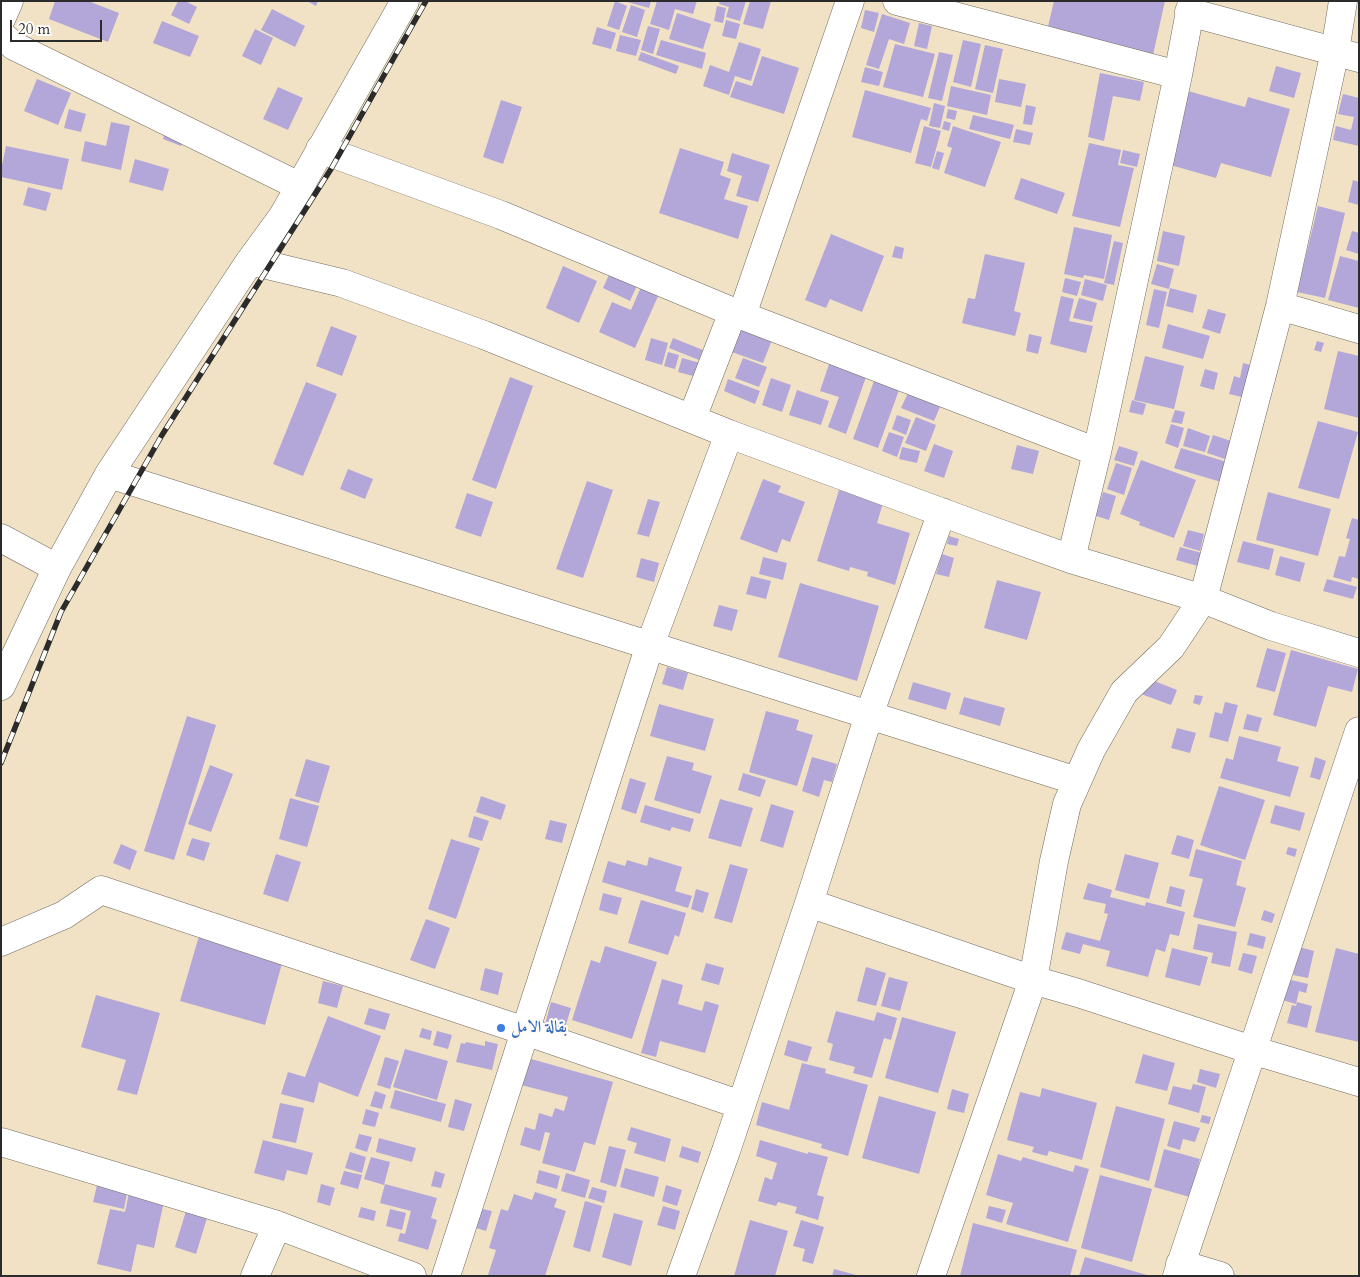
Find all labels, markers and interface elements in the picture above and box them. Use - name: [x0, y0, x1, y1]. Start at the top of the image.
- scale bar: [12, 10, 105, 42]
- text: 20 m: [18, 19, 50, 39]
- place label: بقالة الامل: [511, 1018, 567, 1038]
- marker: بقالة الامل: [495, 1022, 507, 1034]

